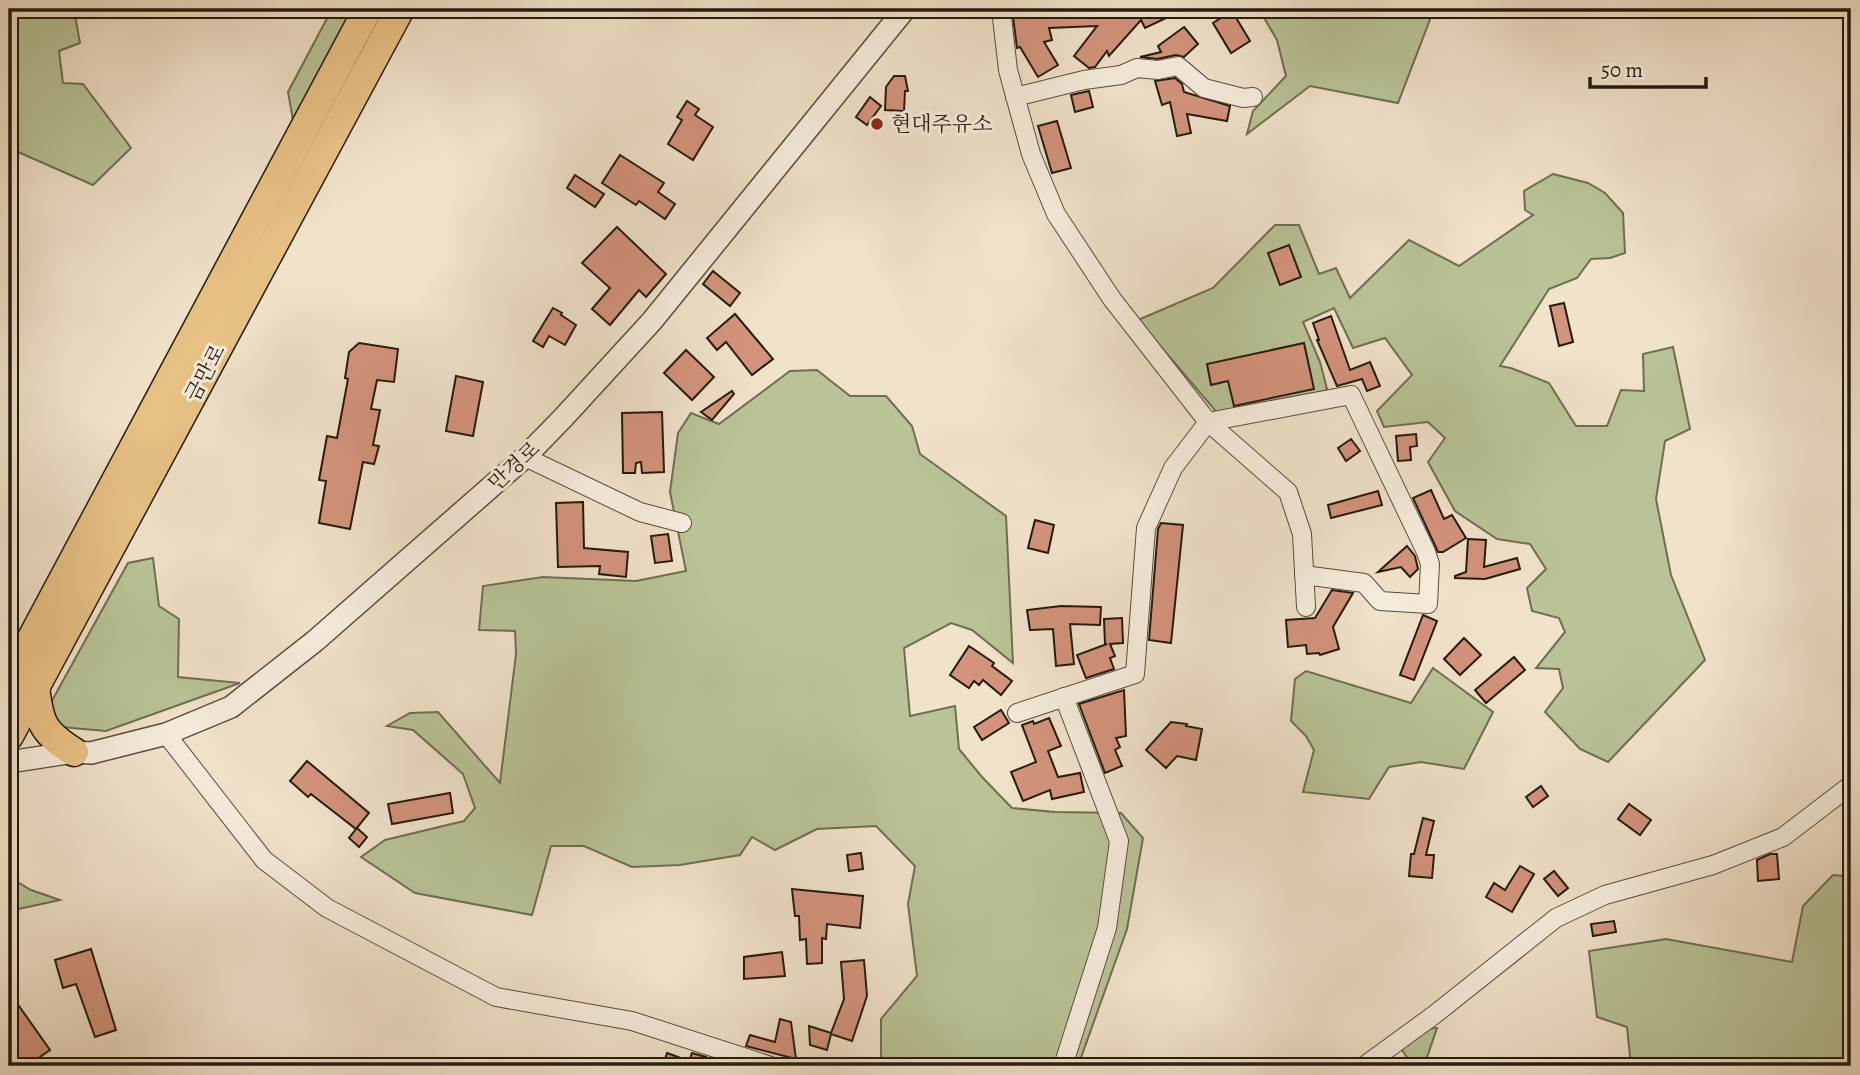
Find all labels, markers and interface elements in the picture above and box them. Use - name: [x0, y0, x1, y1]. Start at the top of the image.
- scale bar: [1590, 46, 1706, 90]
- text: 50 m: [1601, 56, 1643, 84]
- place label: 현대주유소: [891, 110, 992, 138]
- marker: 현대주유소: [869, 116, 885, 132]
- street label: 금만로: [178, 340, 232, 406]
- street label: 만경로: [482, 435, 546, 497]

